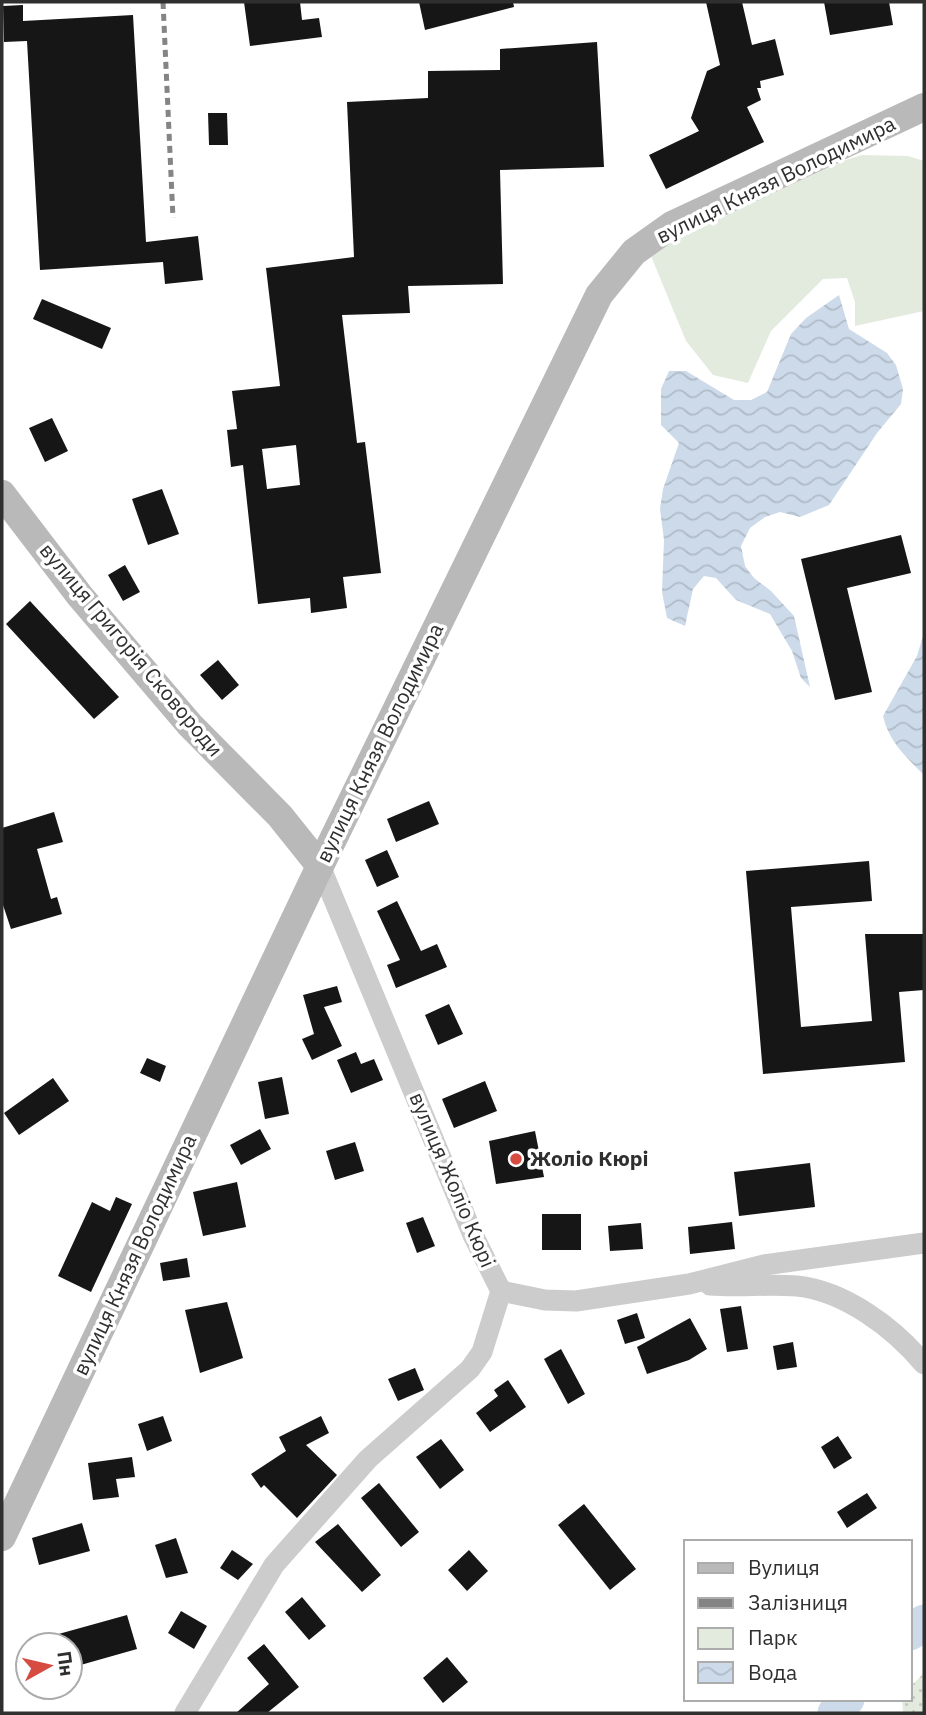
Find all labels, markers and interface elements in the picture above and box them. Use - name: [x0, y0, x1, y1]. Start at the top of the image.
- street label: вулиця Князя Володимира: [651, 109, 900, 249]
- street label: вулиця Григорія Сковороди: [34, 537, 230, 762]
- street label: вулиця Князя Володимира: [309, 618, 449, 867]
- street label: вулиця Жоліо Кюрі: [403, 1088, 502, 1271]
- street label: вулиця Князя Володимира: [66, 1130, 202, 1380]
- place label: Жоліо Кюрі: [530, 1144, 648, 1172]
- marker: Жоліо Кюрі: [508, 1151, 524, 1167]
- legend: [684, 1540, 912, 1701]
- text: Вулиця: [748, 1553, 820, 1581]
- text: Залізниця: [748, 1588, 848, 1616]
- text: Парк: [748, 1623, 798, 1651]
- north arrow: [14, 1631, 84, 1701]
- text: Пн: [52, 1650, 79, 1678]
- text: Вода: [748, 1658, 797, 1686]

